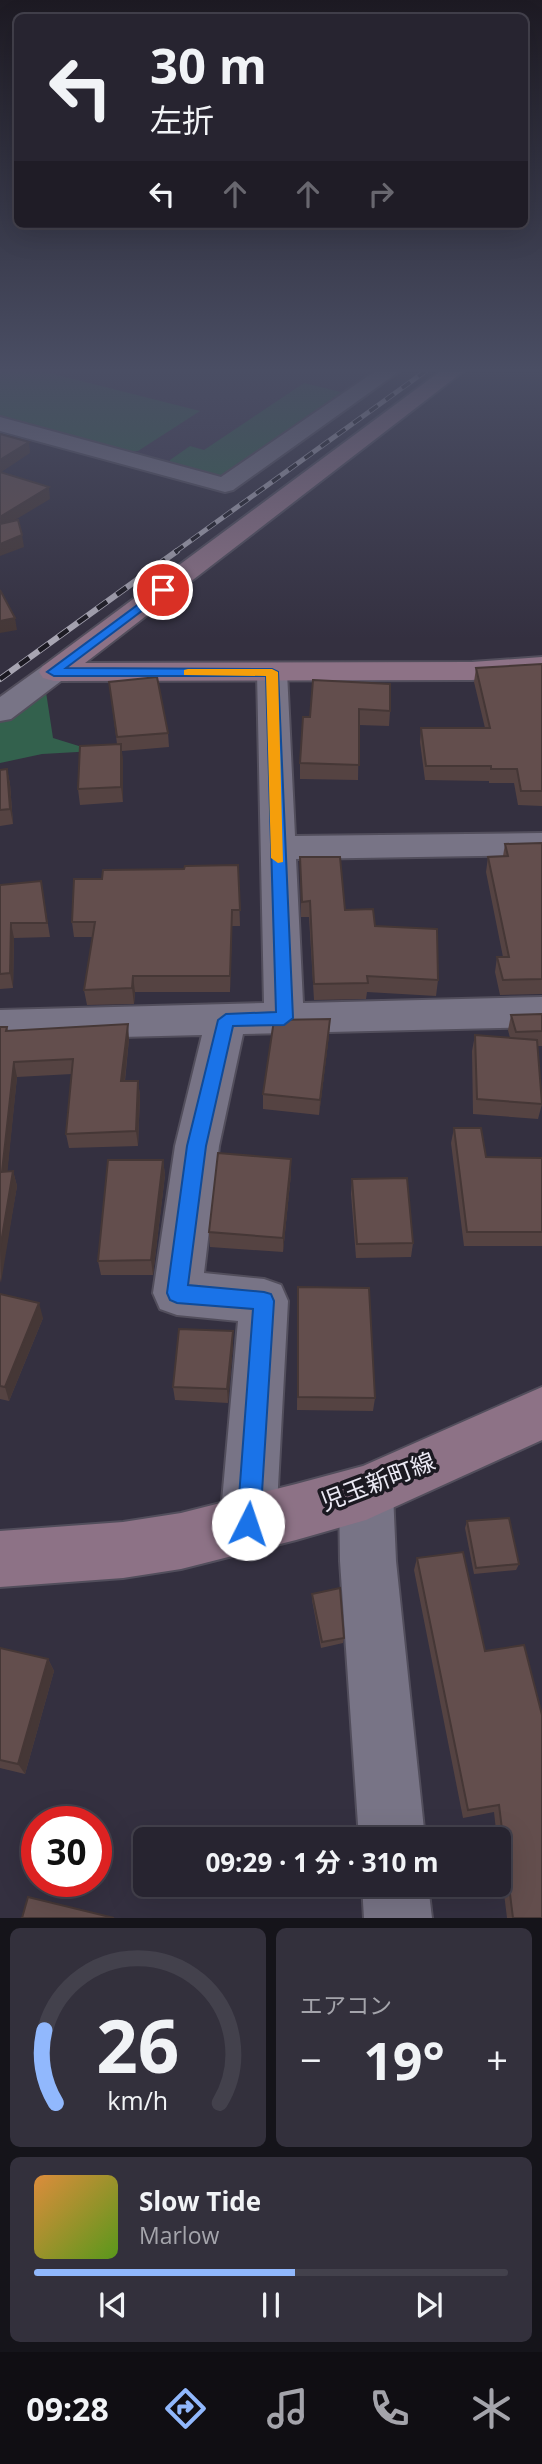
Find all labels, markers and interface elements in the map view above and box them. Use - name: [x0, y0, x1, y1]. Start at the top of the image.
- text: 30 m: [150, 32, 267, 98]
- icon: left: [35, 42, 126, 133]
- text: 左折: [150, 98, 214, 141]
- icon: left: [143, 175, 181, 213]
- icon: ahead: [216, 175, 254, 213]
- icon: ahead: [289, 175, 327, 213]
- icon: right: [362, 175, 400, 213]
- pin: [133, 560, 193, 620]
- icon: arrive: [144, 571, 182, 609]
- street label: 児玉新町線: [316, 1444, 439, 1518]
- position arrow: [211, 1487, 285, 1561]
- speed limit sign: 30: [21, 1806, 112, 1897]
- text: 09:29 · 1 分 · 310 m: [205, 1844, 439, 1880]
- text: エアコン: [300, 1989, 392, 2021]
- text: 26: [96, 1996, 180, 2095]
- text: 19°: [363, 2024, 445, 2095]
- text: −: [300, 2033, 322, 2085]
- text: +: [486, 2033, 508, 2085]
- text: km/h: [108, 2083, 168, 2117]
- text: Slow Tide: [139, 2183, 261, 2219]
- text: Marlow: [139, 2219, 219, 2251]
- icon: previous: [94, 2286, 132, 2324]
- icon: pause: [252, 2286, 290, 2324]
- icon: next: [410, 2286, 448, 2324]
- icon: directions: [161, 2384, 210, 2433]
- icon: music: [263, 2384, 312, 2433]
- icon: phone: [365, 2384, 414, 2433]
- icon: climate: [467, 2384, 516, 2433]
- text: 09:28: [26, 2387, 109, 2430]

